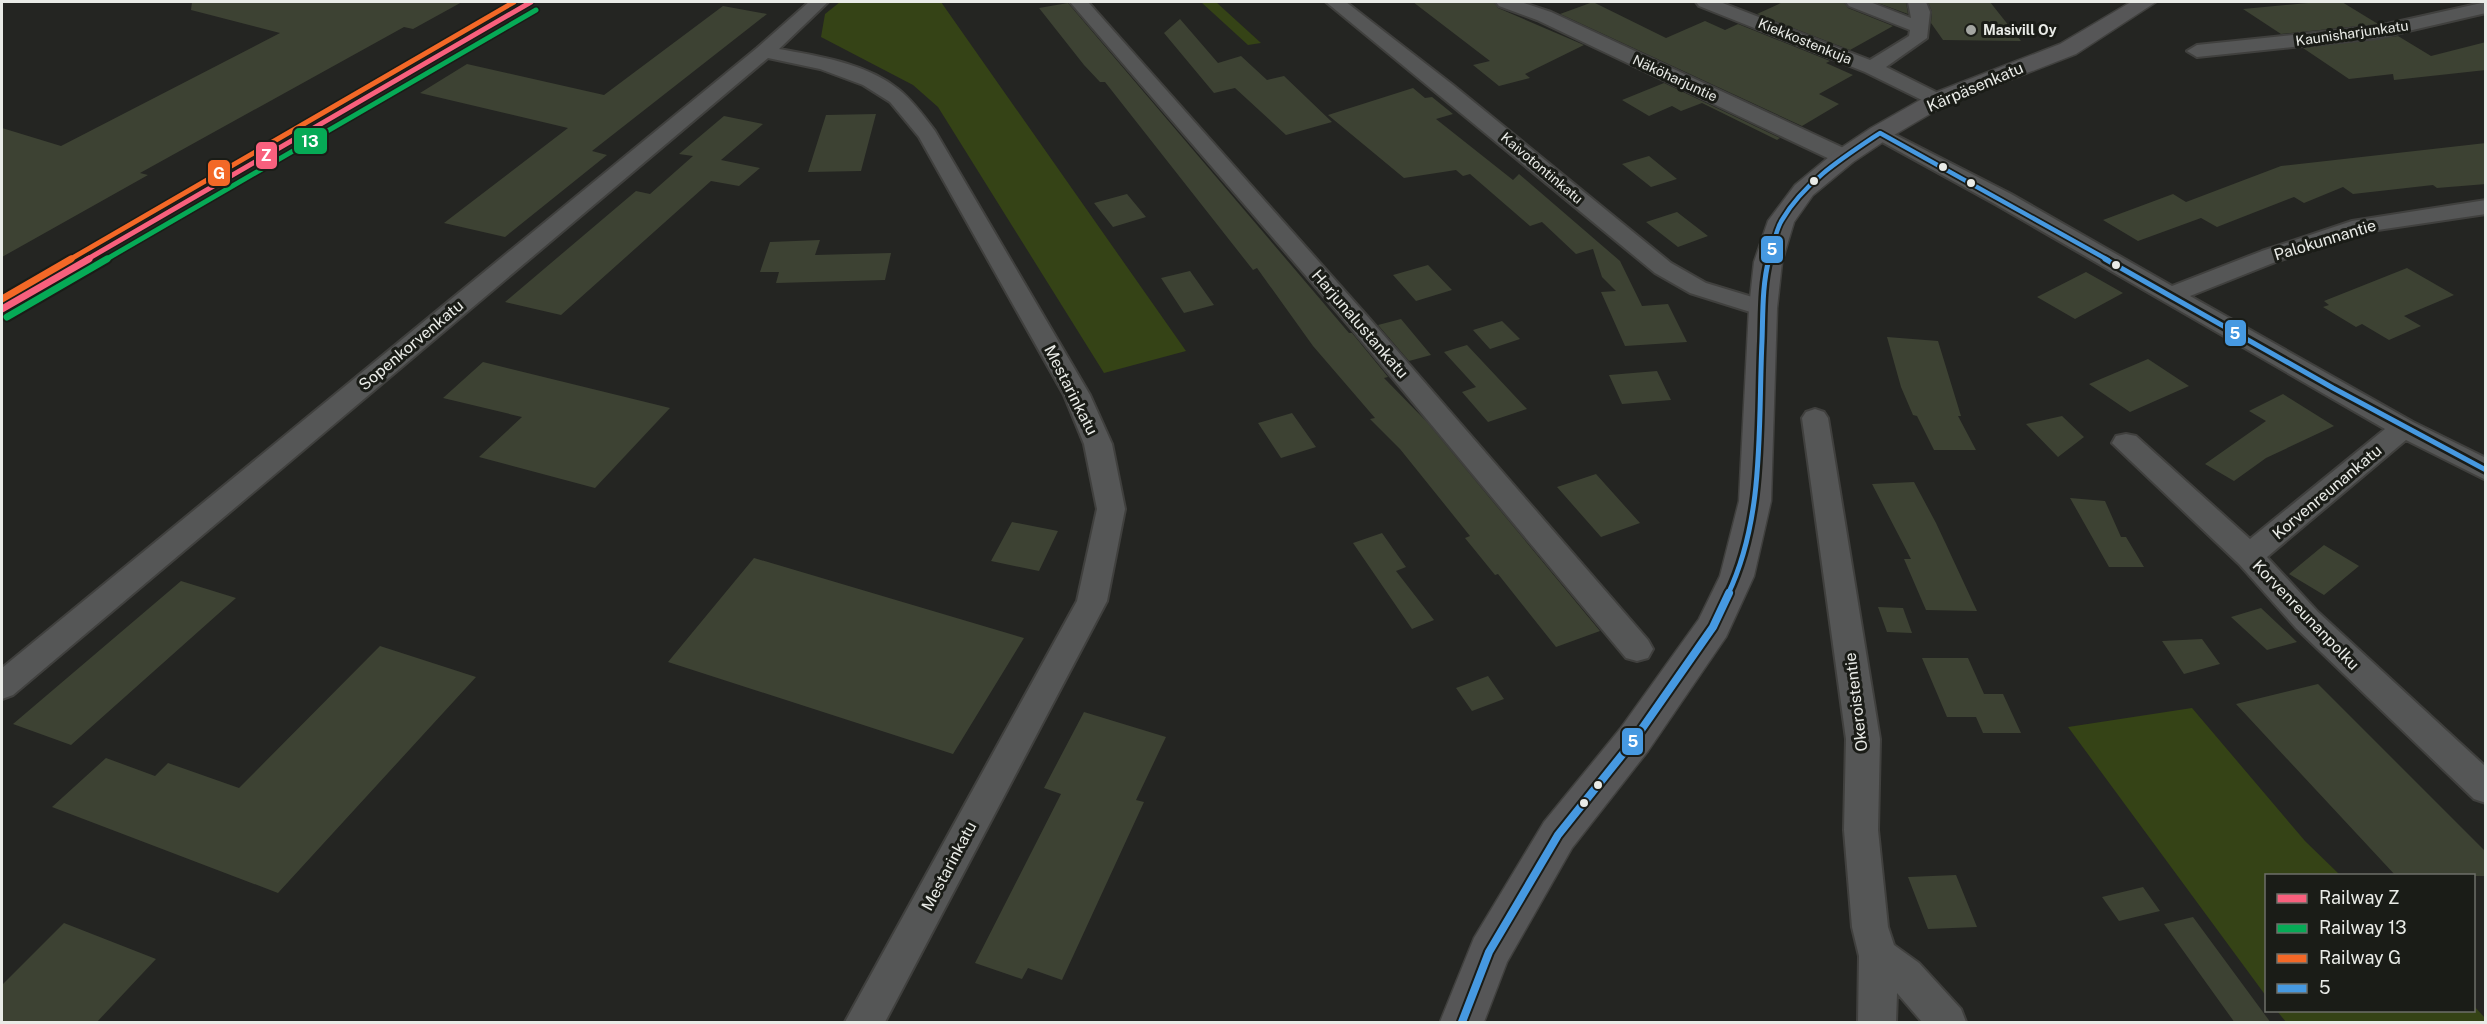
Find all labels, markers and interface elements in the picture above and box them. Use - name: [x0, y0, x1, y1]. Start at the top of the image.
- street label: Kiekkostenkuja: [1756, 15, 1854, 67]
- street label: Kaunisharjunkatu: [2295, 17, 2409, 49]
- place label: Masivill Oy: [1983, 22, 2057, 38]
- marker: Masivill Oy: [1964, 23, 1978, 37]
- street label: Näköharjuntie: [1630, 51, 1720, 105]
- street label: Kärpäsenkatu: [1924, 58, 2026, 116]
- line badge: 13: [293, 127, 328, 155]
- street label: Kaivotontinkatu: [1498, 129, 1586, 207]
- text: 13: [301, 132, 319, 151]
- line badge: Z: [255, 141, 278, 170]
- text: Z: [261, 146, 272, 165]
- line badge: G: [207, 159, 231, 187]
- unlabelled marker: [1937, 161, 1949, 173]
- text: G: [213, 164, 225, 183]
- unlabelled marker: [1808, 175, 1820, 187]
- unlabelled marker: [1965, 177, 1977, 189]
- street label: Palokunnantie: [2272, 215, 2378, 265]
- line badge: 5: [1760, 235, 1784, 264]
- text: 5: [1767, 240, 1778, 259]
- unlabelled marker: [2110, 259, 2122, 271]
- street label: Harjunalustankatu: [1308, 266, 1412, 382]
- street label: Sopenkorvenkatu: [355, 296, 467, 394]
- line badge: 5: [2224, 319, 2247, 347]
- text: 5: [2230, 324, 2241, 343]
- street label: Mestarinkatu: [1040, 342, 1102, 438]
- street label: Korvenreunankatu: [2269, 441, 2385, 543]
- street label: Korvenreunanpolku: [2249, 556, 2363, 674]
- street label: Okeroistentie: [1841, 651, 1871, 753]
- line badge: 5: [1621, 727, 1644, 756]
- text: 5: [1628, 732, 1639, 751]
- unlabelled marker: [1592, 779, 1604, 791]
- unlabelled marker: [1578, 797, 1590, 809]
- street label: Mestarinkatu: [918, 818, 980, 914]
- legend: [2265, 874, 2475, 1012]
- text: Railway Z: [2319, 887, 2400, 908]
- text: Railway 13: [2319, 917, 2407, 938]
- text: Railway G: [2319, 947, 2401, 968]
- text: 5: [2319, 977, 2331, 998]

